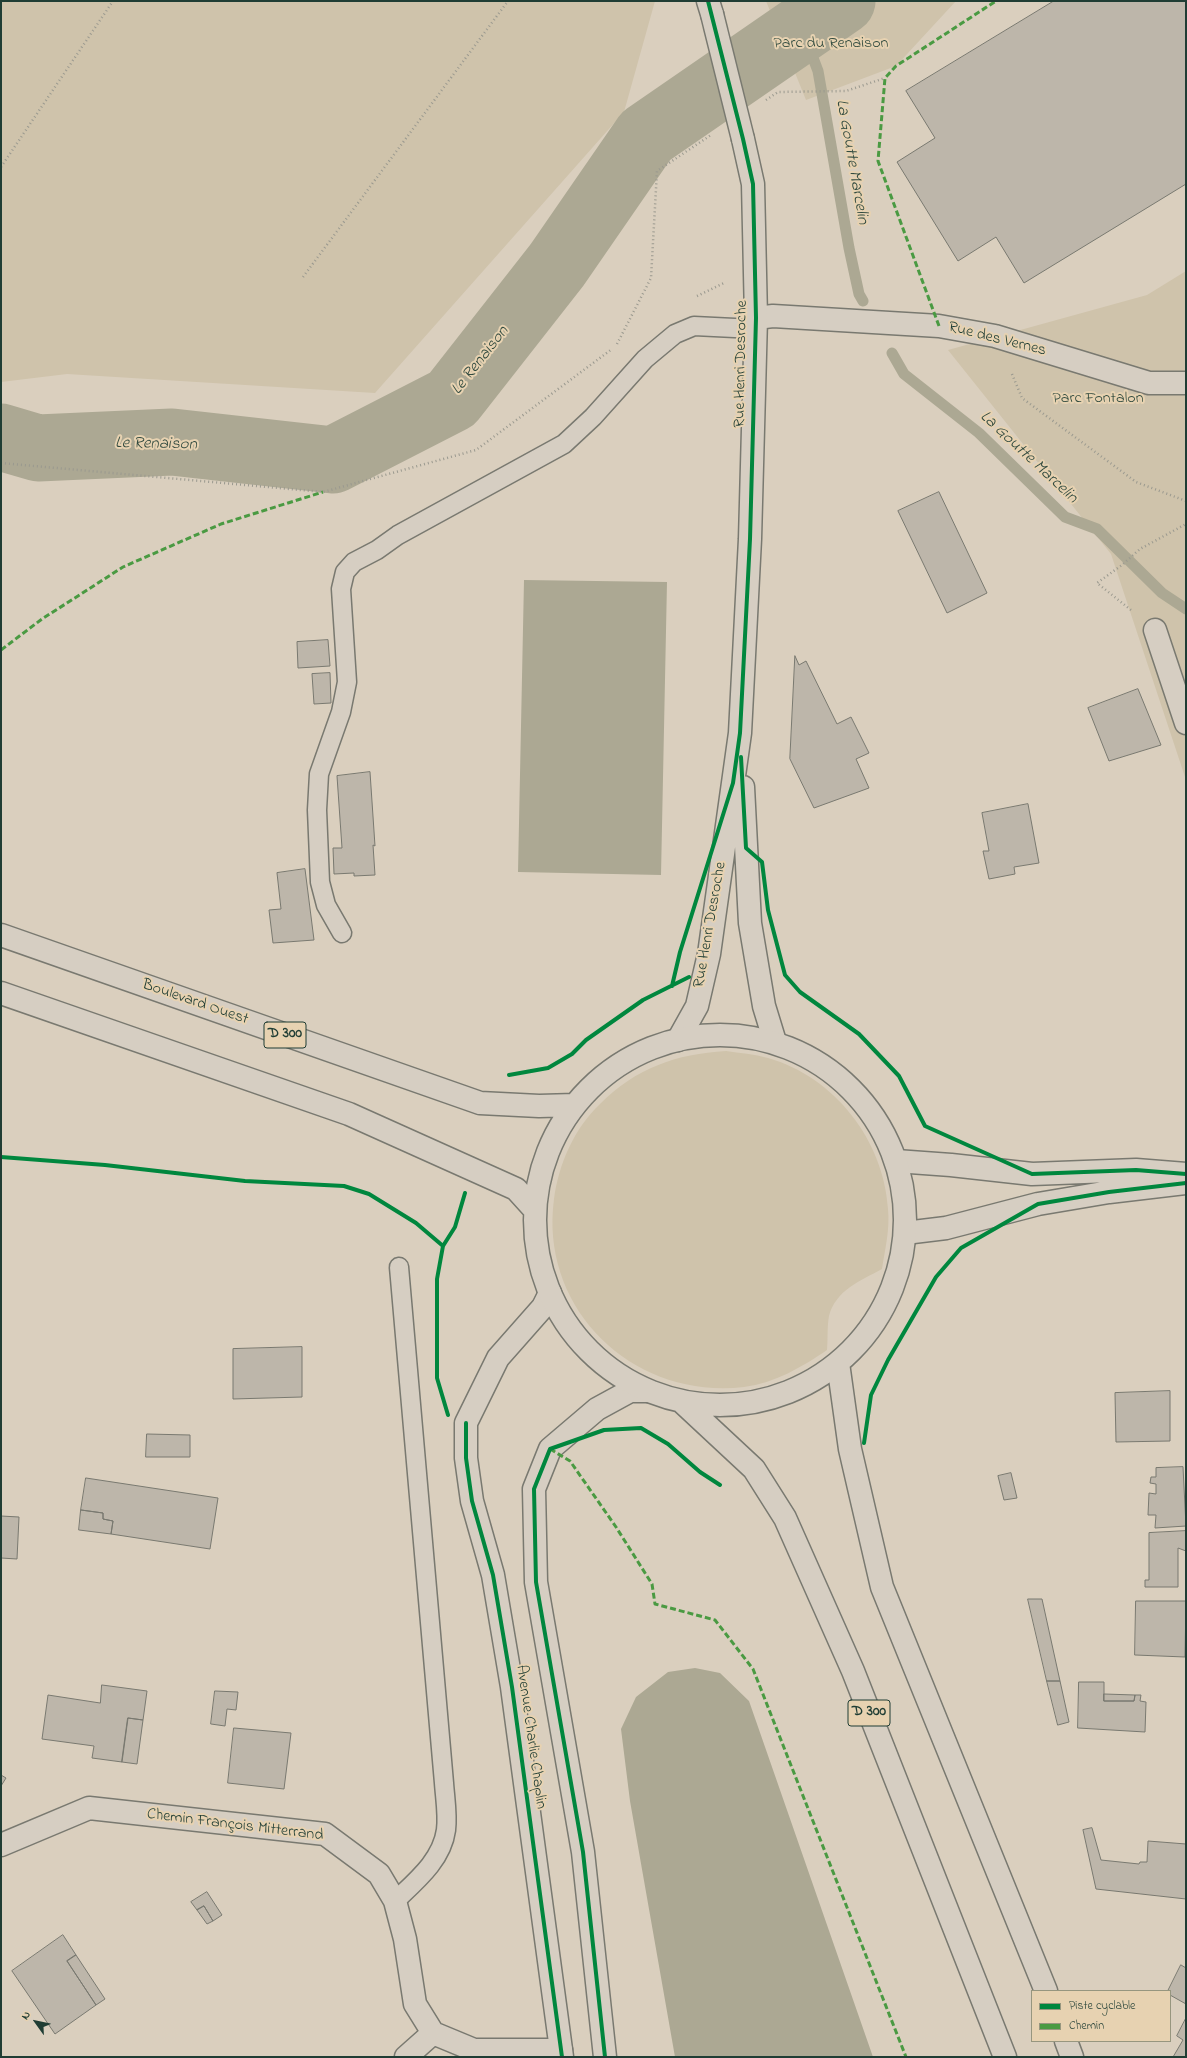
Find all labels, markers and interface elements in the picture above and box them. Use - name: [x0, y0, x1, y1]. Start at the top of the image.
- park label: Parc du Renaison: [774, 34, 888, 54]
- water label: La Goutte Marcelin: [830, 98, 872, 226]
- street label: Rue Henri Desroche: [731, 300, 753, 428]
- street label: Rue des Vernes: [946, 319, 1048, 361]
- water label: Le Renaison: [448, 323, 514, 399]
- park label: Parc Fontalon: [1052, 389, 1144, 409]
- water label: La Goutte Marcelin: [975, 407, 1081, 509]
- water label: Le Renaison: [115, 434, 197, 456]
- street label: Rue Henri Desroche: [690, 861, 732, 989]
- street label: Boulevard Ouest: [139, 976, 251, 1030]
- road number: D 300: [264, 1022, 306, 1048]
- street label: Avenue Charlie Chaplin: [510, 1664, 550, 1810]
- road number: D 300: [848, 1700, 890, 1726]
- street label: Chemin François Mitterrand: [146, 1806, 324, 1846]
- legend: [1031, 1990, 1171, 2042]
- text: Piste cyclable: [1069, 1997, 1135, 2015]
- north arrow: [16, 2002, 56, 2042]
- text: N: [17, 2008, 35, 2023]
- text: Chemin: [1069, 2017, 1104, 2035]

